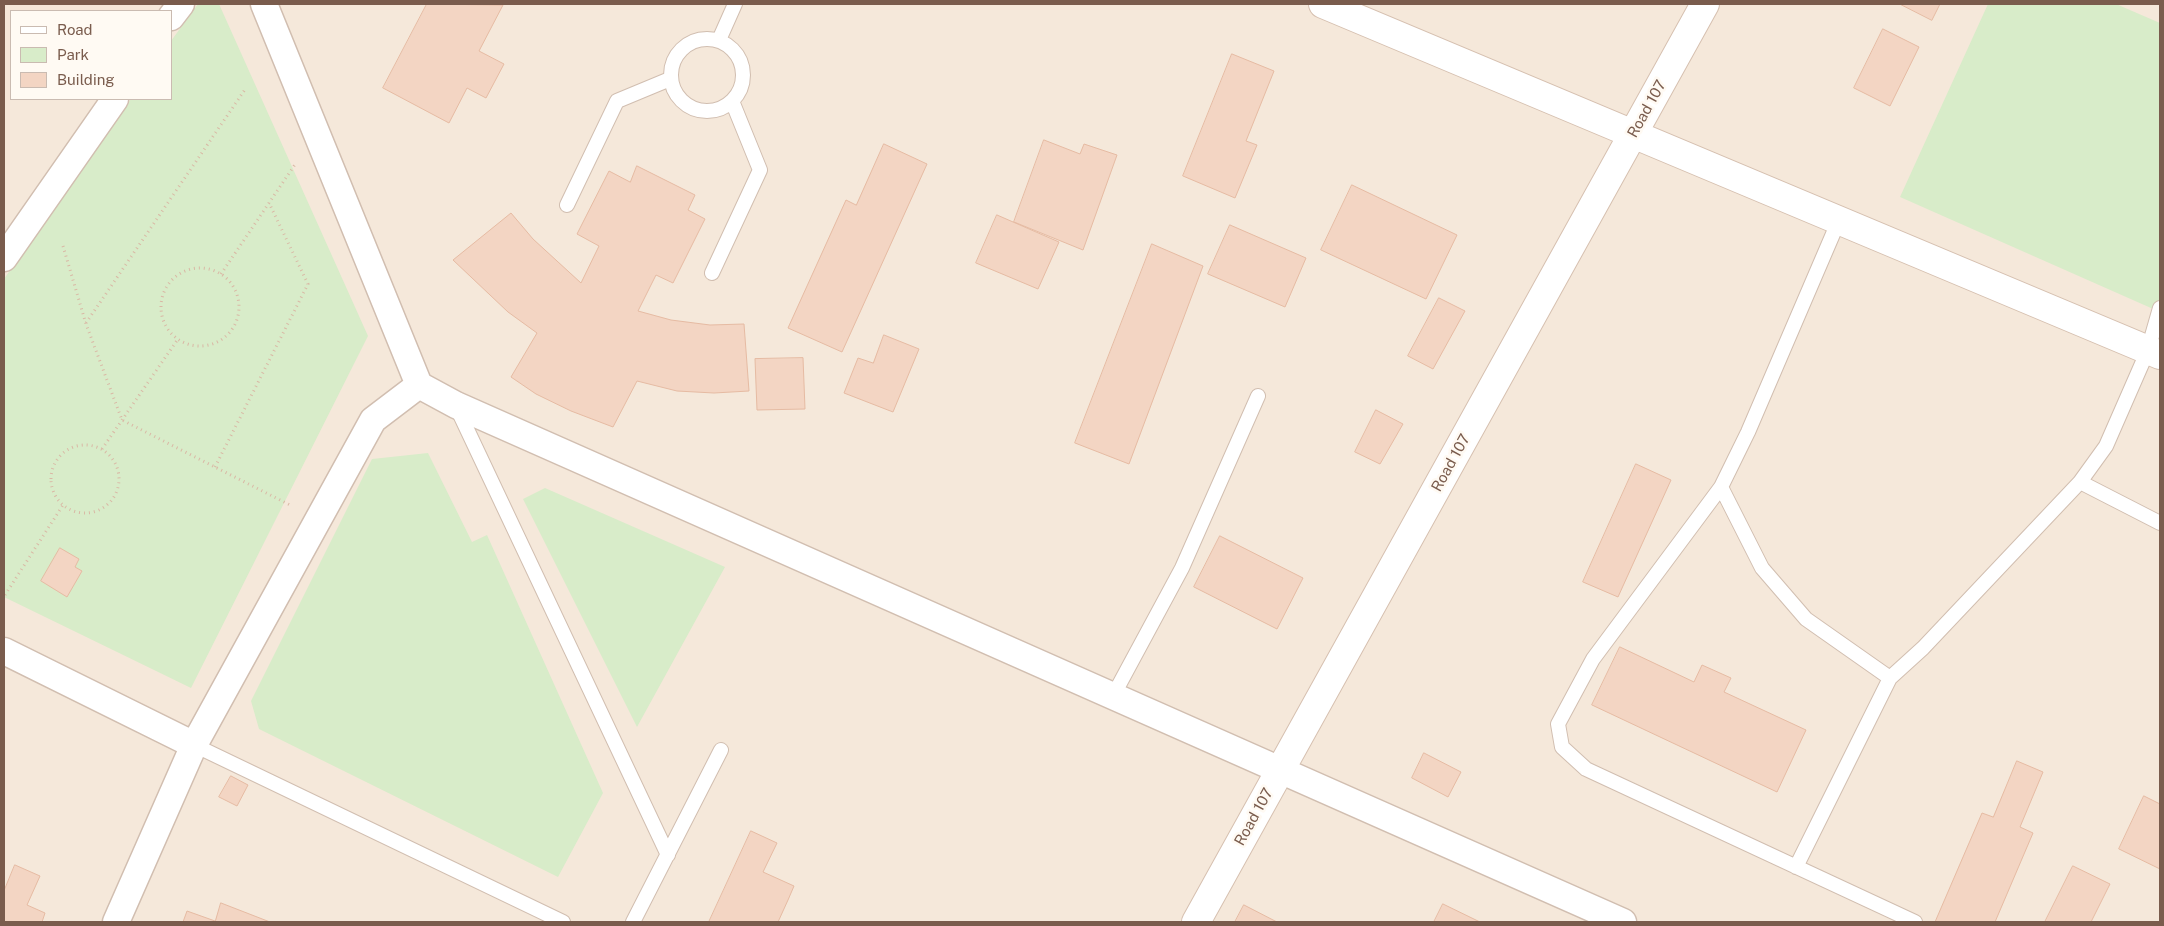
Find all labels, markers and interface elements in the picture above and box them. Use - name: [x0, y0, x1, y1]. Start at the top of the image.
- legend: [10, 10, 172, 100]
- text: Road: [57, 21, 93, 38]
- text: Park: [57, 46, 89, 63]
- text: Building: [57, 71, 115, 88]
- street label: Road 107: [1624, 77, 1670, 141]
- street label: Road 107: [1428, 431, 1474, 495]
- street label: Road 107: [1231, 785, 1277, 849]

